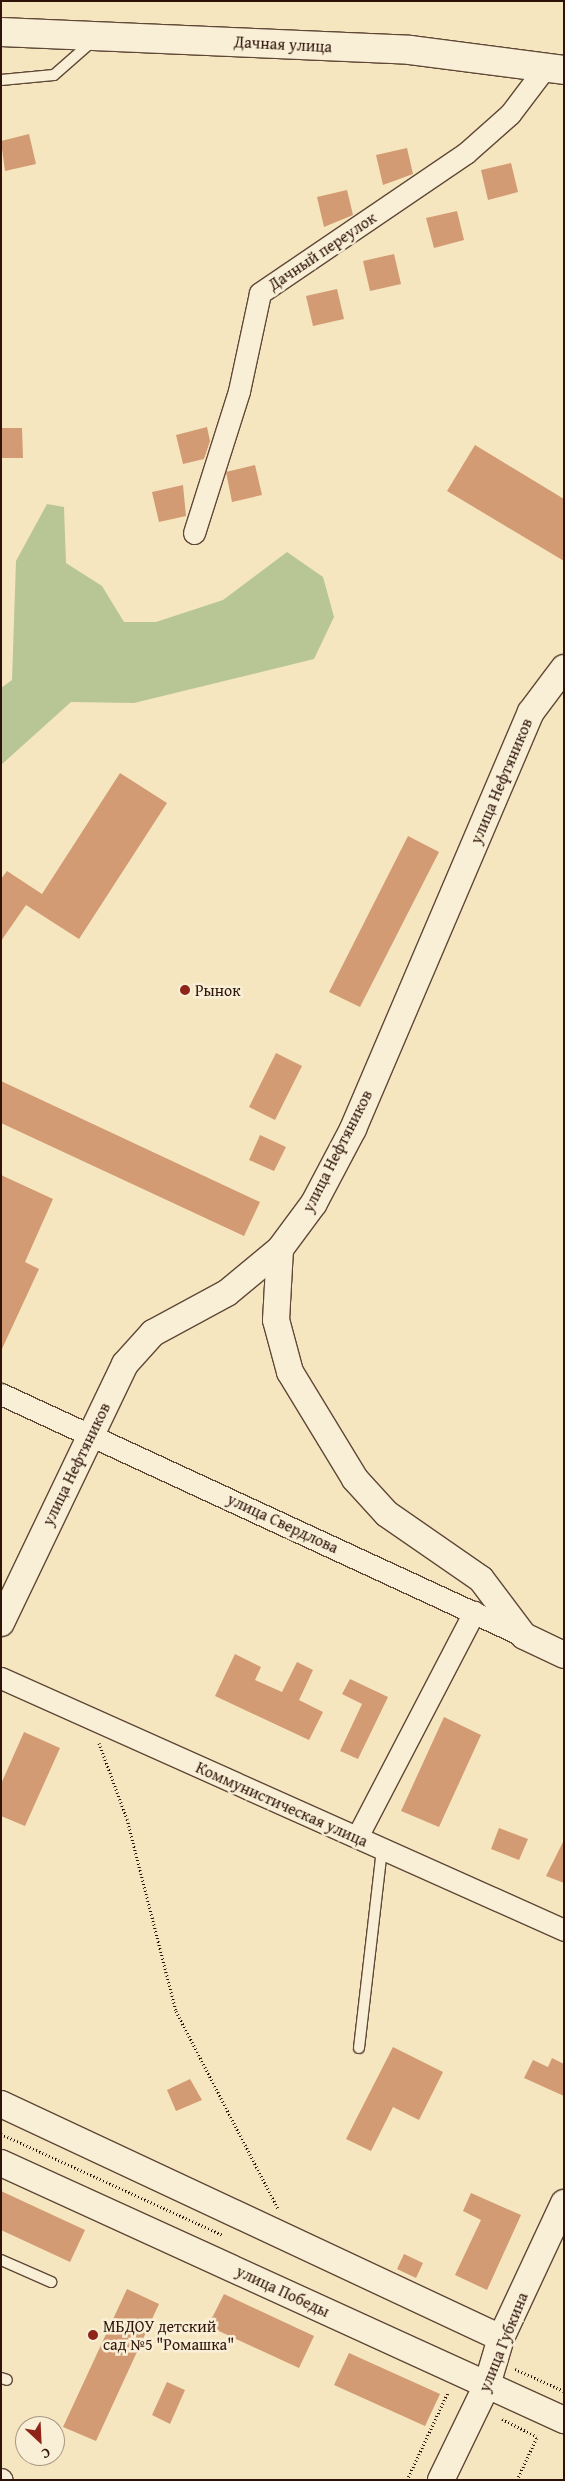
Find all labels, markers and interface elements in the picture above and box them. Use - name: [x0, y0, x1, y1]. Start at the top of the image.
- street label: Дачная улица: [234, 32, 332, 56]
- street label: Дачный переулок: [264, 208, 380, 294]
- street label: улица Нефтяников: [466, 715, 536, 847]
- place label: Рынок: [195, 980, 241, 1000]
- marker: Рынок: [179, 984, 191, 996]
- street label: улица Нефтяников: [298, 1087, 376, 1215]
- street label: улица Нефтяников: [38, 1399, 114, 1529]
- street label: улица Свердлова: [224, 1489, 342, 1557]
- street label: Коммунистическая улица: [193, 1757, 371, 1851]
- street label: улица Победы: [233, 2261, 333, 2321]
- street label: улица Губкина: [474, 2289, 532, 2395]
- place label: МБДОУ детский сад №5 "Ромашка": [103, 2316, 234, 2354]
- marker: МБДОУ детский сад №5 "Ромашка": [87, 2329, 99, 2341]
- north arrow: [15, 2416, 65, 2466]
- text: С: [38, 2443, 54, 2464]

